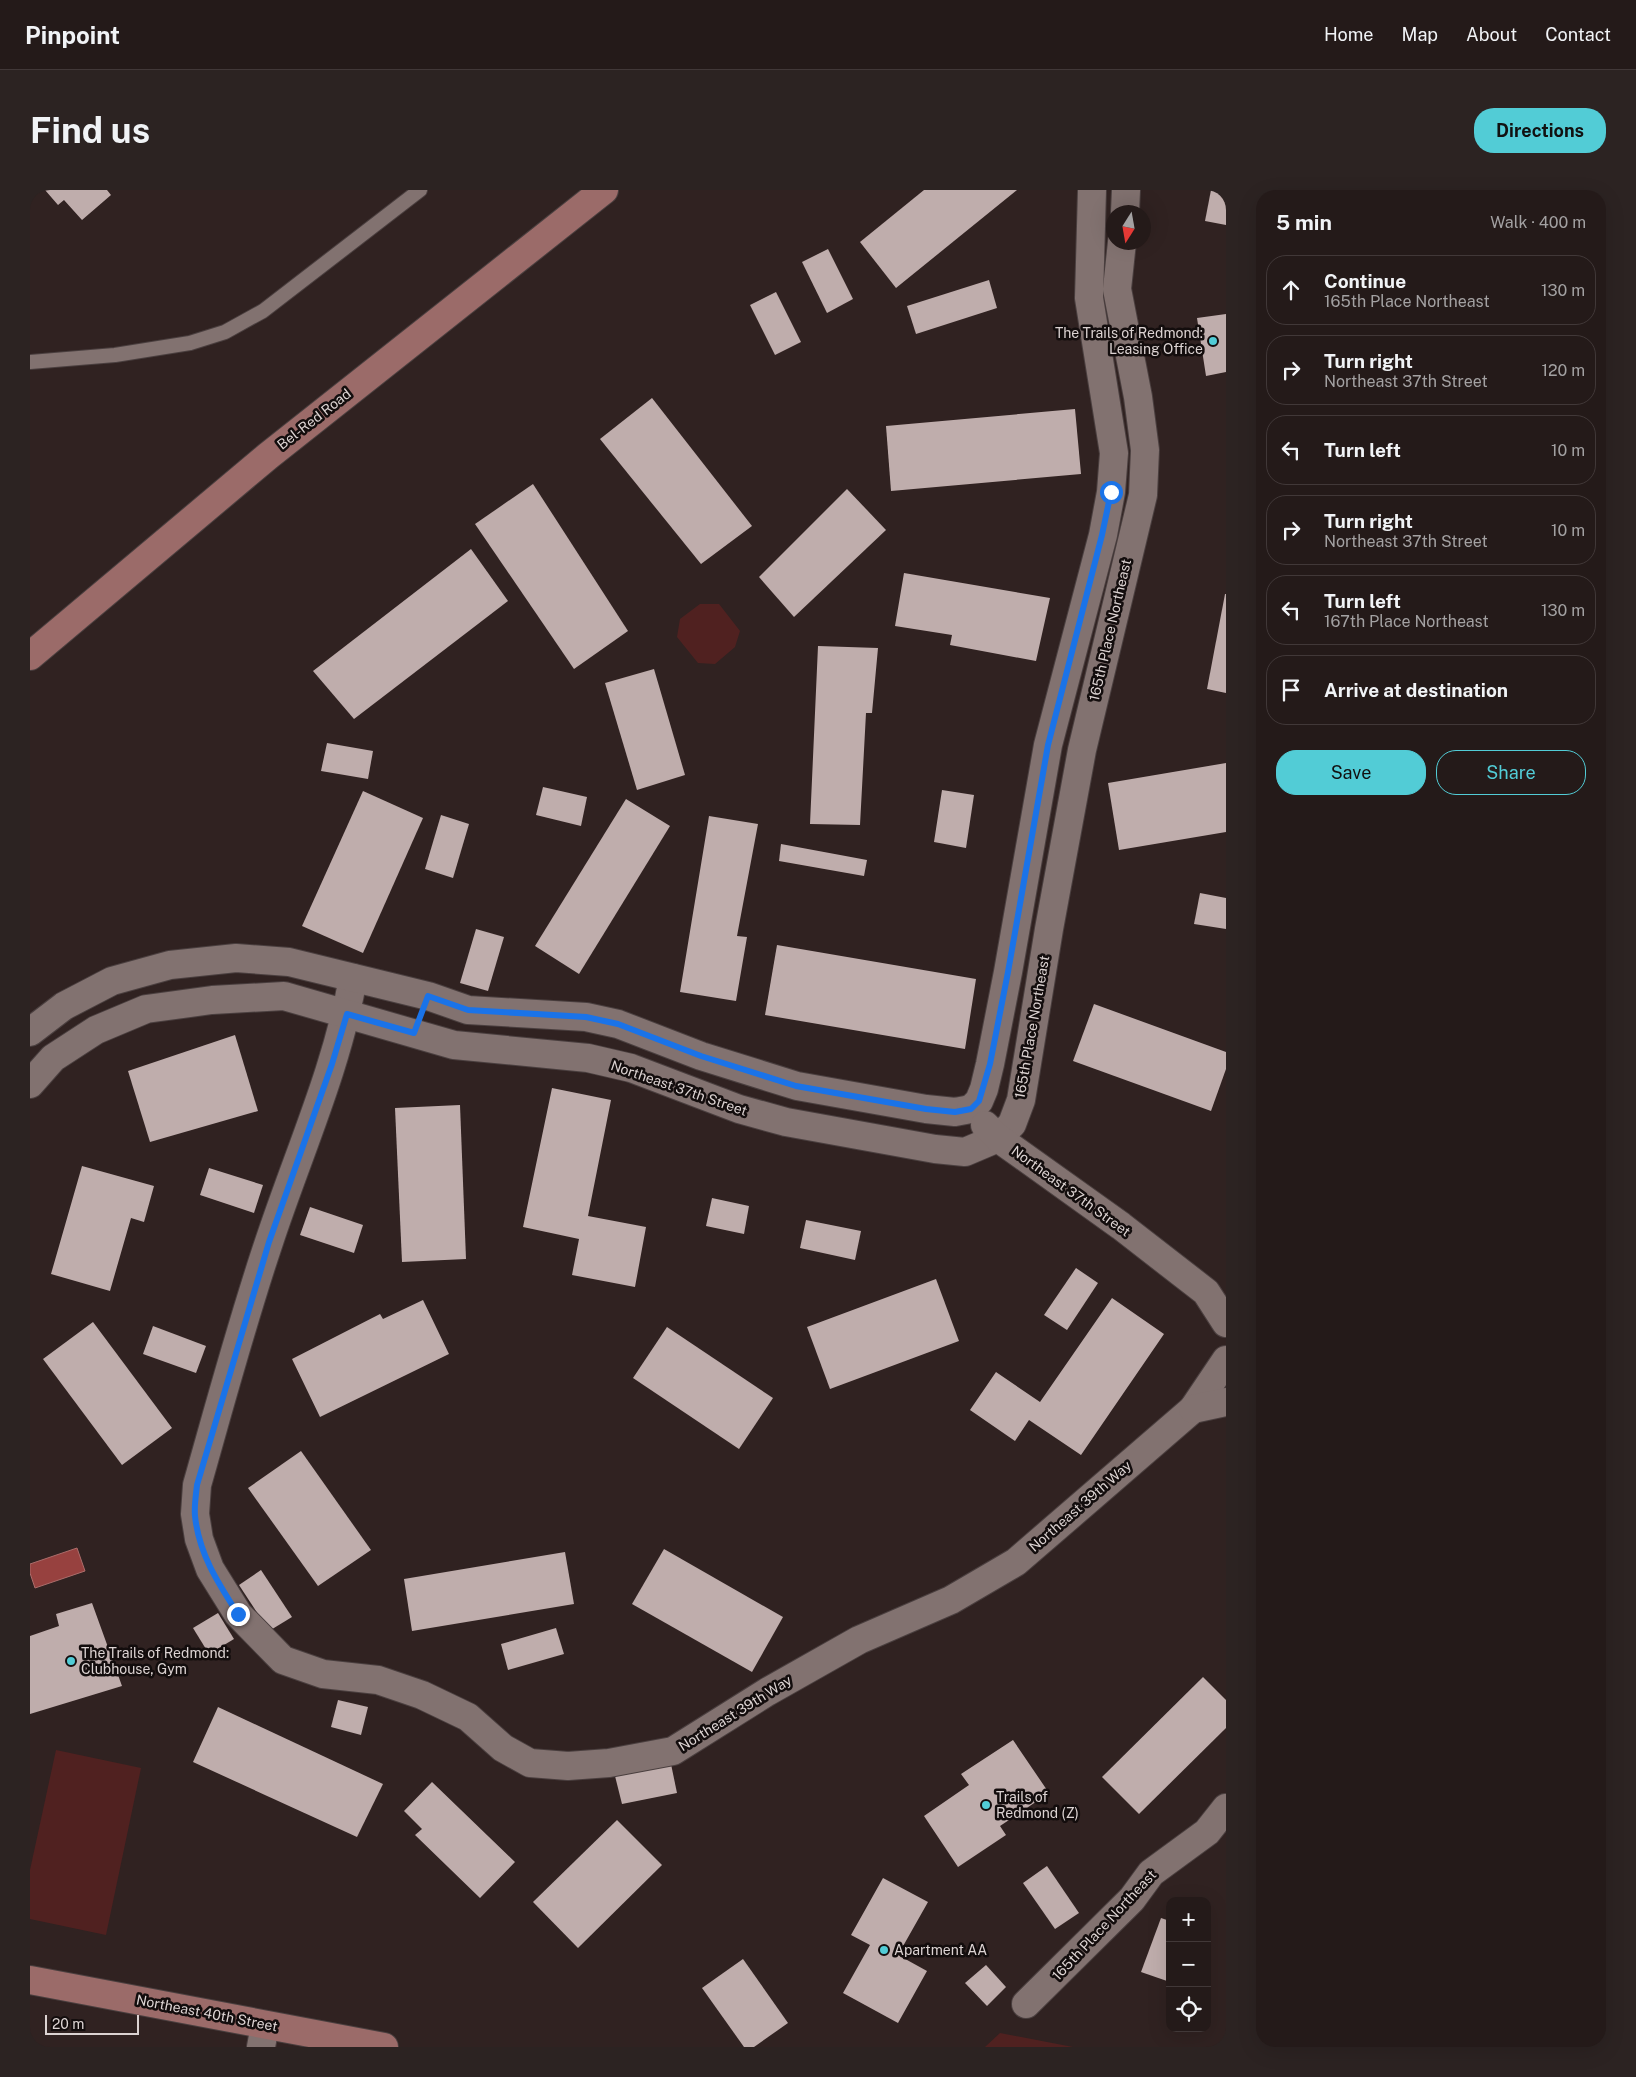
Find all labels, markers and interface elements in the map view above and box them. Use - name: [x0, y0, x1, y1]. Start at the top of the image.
- text: Pinpoint: [25, 21, 120, 49]
- text: Home: [1324, 24, 1374, 45]
- text: Map: [1402, 24, 1438, 45]
- text: About: [1466, 24, 1517, 45]
- text: Contact: [1545, 24, 1611, 45]
- button: Directions: [1474, 108, 1606, 153]
- text: Find us: [30, 110, 150, 151]
- north arrow: [1106, 205, 1151, 250]
- text: 5 min: [1276, 210, 1332, 235]
- text: Walk · 400 m: [1490, 213, 1586, 232]
- text: Continue: [1324, 270, 1406, 292]
- icon: ahead: [1277, 276, 1305, 304]
- text: 130 m: [1541, 281, 1585, 300]
- text: 165th Place Northeast: [1324, 292, 1490, 311]
- place label: The Trails of Redmond: Leasing Office: [1055, 325, 1203, 357]
- marker: The Trails of Redmond: Leasing Office: [1207, 335, 1219, 347]
- text: Turn right: [1324, 350, 1413, 372]
- icon: right: [1277, 356, 1305, 384]
- text: 120 m: [1541, 361, 1585, 380]
- text: Northeast 37th Street: [1324, 372, 1488, 391]
- street label: Bel-Red Road: [274, 385, 354, 453]
- icon: left: [1277, 436, 1305, 464]
- text: Turn left: [1324, 439, 1401, 461]
- text: 10 m: [1551, 441, 1585, 460]
- route start: [1100, 481, 1123, 504]
- text: Turn right: [1324, 510, 1413, 532]
- icon: right: [1277, 516, 1305, 544]
- text: 10 m: [1551, 521, 1585, 540]
- text: Northeast 37th Street: [1324, 532, 1488, 551]
- street label: 165th Place Northeast: [1086, 558, 1134, 702]
- text: Turn left: [1324, 590, 1401, 612]
- icon: left: [1277, 596, 1305, 624]
- text: 130 m: [1541, 601, 1585, 620]
- text: 167th Place Northeast: [1324, 612, 1489, 631]
- icon: arrive: [1277, 676, 1305, 704]
- text: Arrive at destination: [1324, 679, 1508, 701]
- button: Save: [1276, 750, 1426, 795]
- button: Share: [1436, 750, 1586, 795]
- street label: 165th Place Northeast: [1012, 954, 1052, 1100]
- street label: Northeast 37th Street: [609, 1057, 749, 1119]
- street label: Northeast 37th Street: [1008, 1142, 1134, 1240]
- street label: Northeast 39th Way: [1026, 1457, 1135, 1555]
- route end: [227, 1603, 250, 1626]
- place label: The Trails of Redmond: Clubhouse, Gym: [81, 1645, 229, 1677]
- marker: The Trails of Redmond: Clubhouse, Gym: [65, 1655, 77, 1667]
- street label: Northeast 39th Way: [676, 1671, 795, 1754]
- place label: Trails of Redmond (Z): [996, 1789, 1079, 1821]
- marker: Trails of Redmond (Z): [980, 1799, 992, 1811]
- street label: 165th Place Northeast: [1049, 1867, 1159, 1983]
- map controls: [1166, 1897, 1211, 2032]
- button: +: [1166, 1897, 1211, 1942]
- place label: Apartment AA: [894, 1942, 987, 1958]
- button: −: [1166, 1942, 1211, 1987]
- marker: Apartment AA: [878, 1944, 890, 1956]
- button: locate: [1166, 1987, 1211, 2032]
- street label: Northeast 40th Street: [135, 1991, 279, 2035]
- scale bar: [45, 2012, 139, 2035]
- text: 20 m: [52, 2016, 84, 2032]

